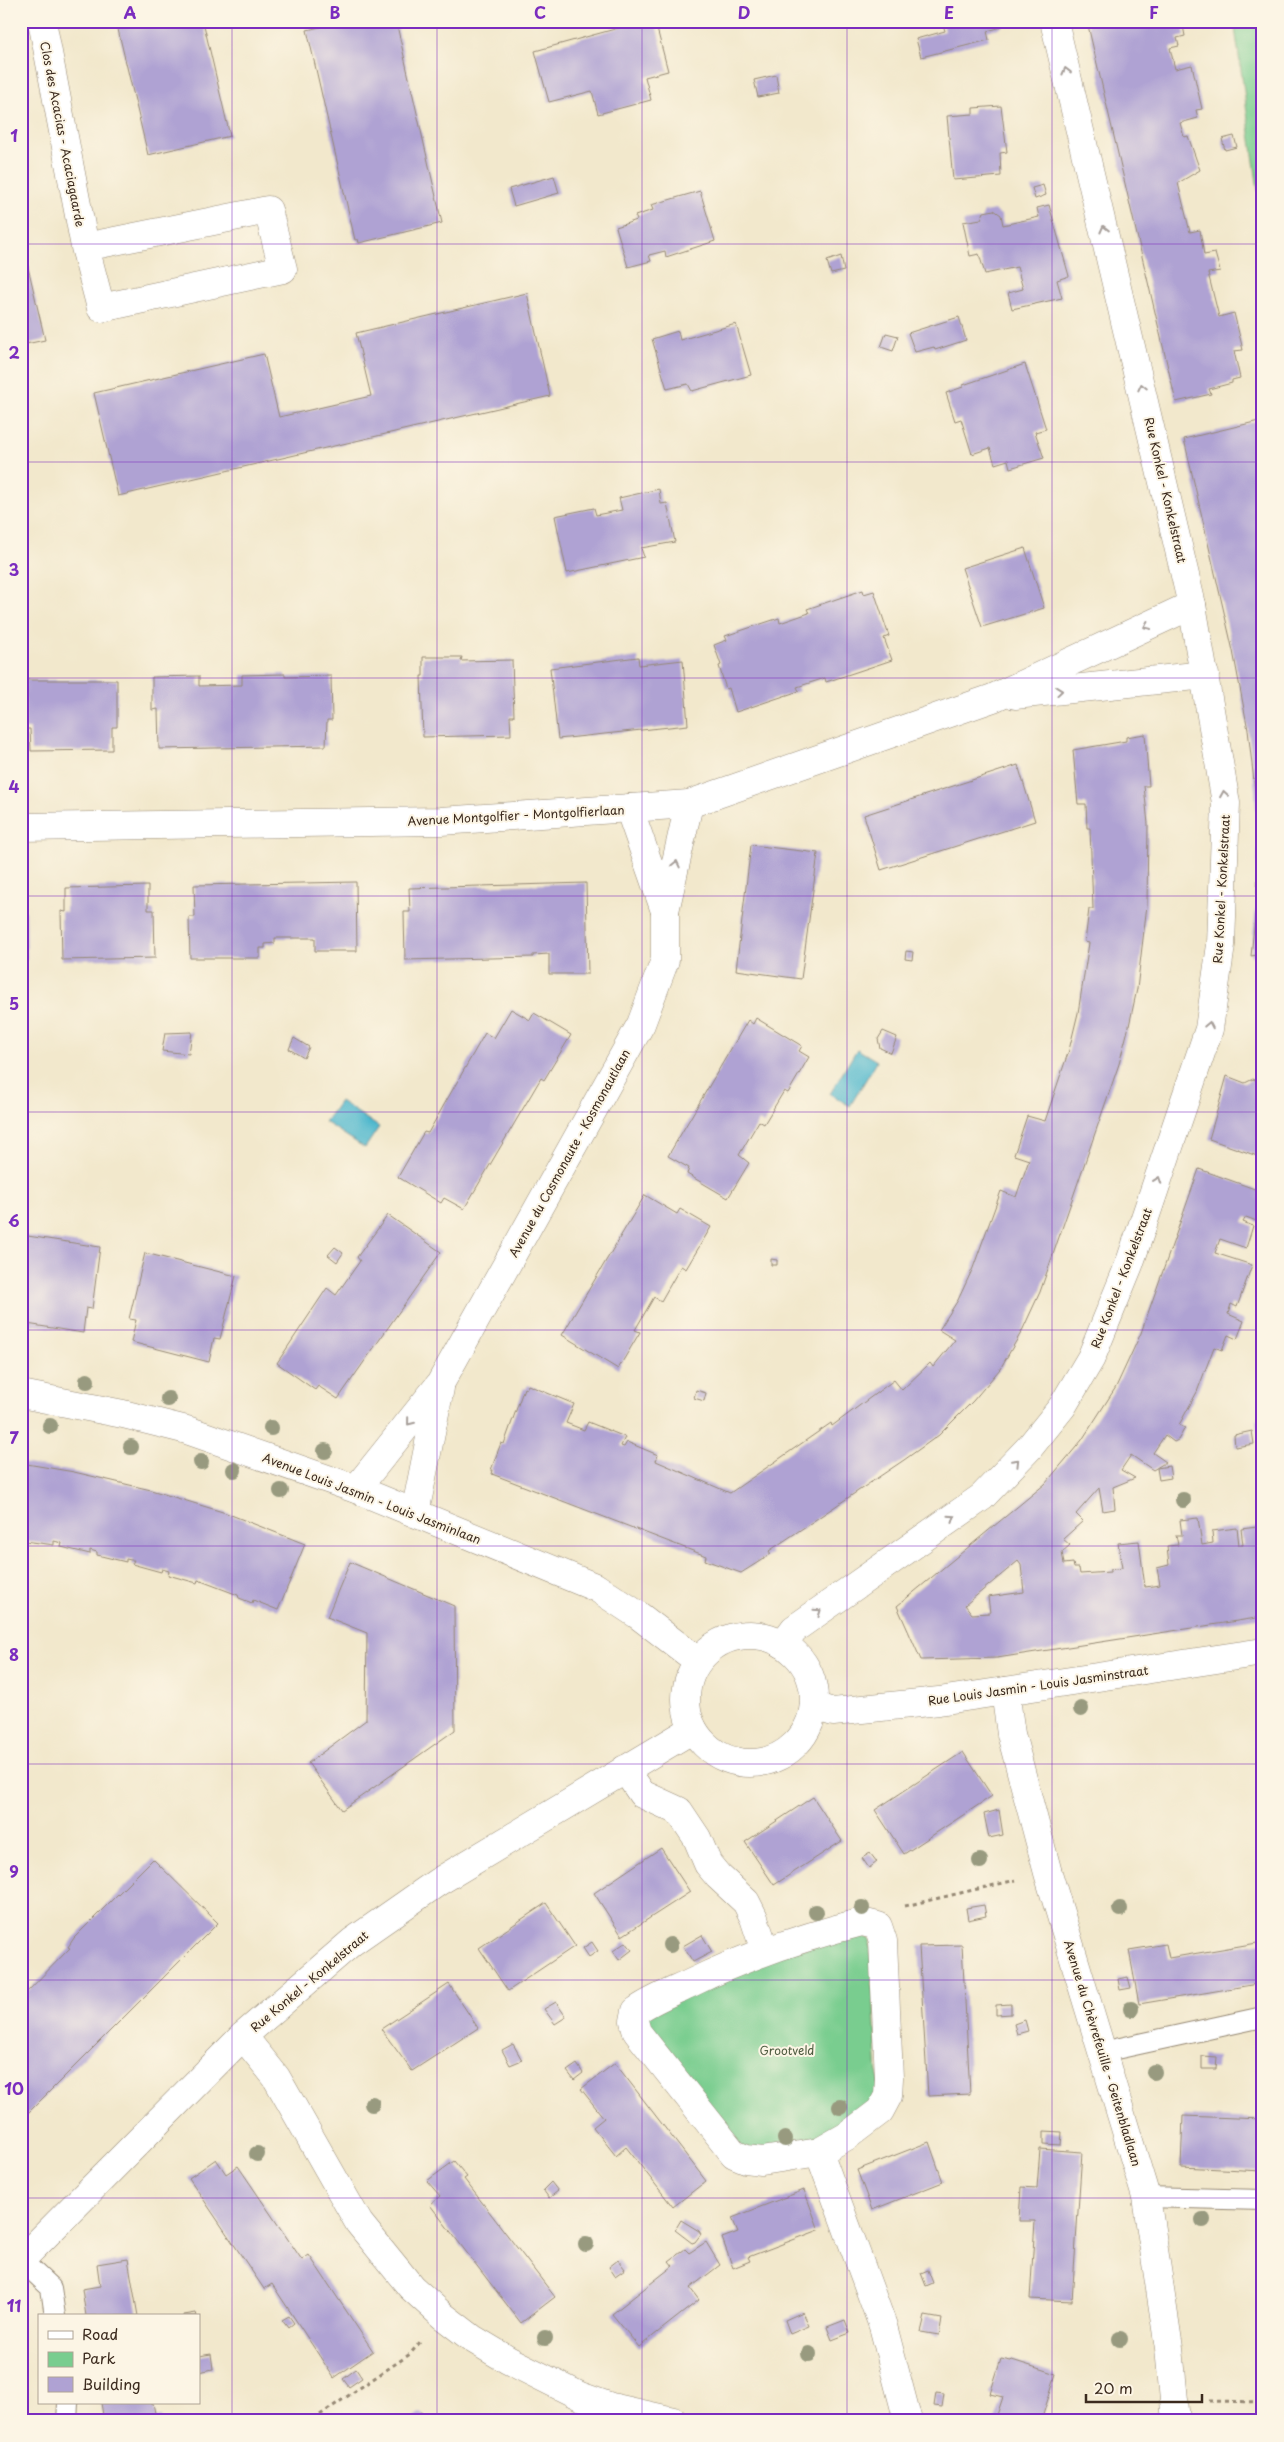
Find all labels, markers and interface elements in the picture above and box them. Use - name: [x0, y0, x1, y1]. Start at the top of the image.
- text: A: [124, 0, 137, 24]
- text: B: [330, 0, 341, 24]
- text: C: [534, 0, 546, 24]
- text: D: [738, 0, 750, 24]
- text: E: [944, 0, 954, 24]
- text: F: [1149, 0, 1159, 24]
- street label: Clos des Acacias - Acaciagaarde: [36, 40, 90, 228]
- one-way arrow: [1061, 67, 1072, 76]
- text: 1: [10, 123, 18, 147]
- one-way arrow: [1099, 225, 1110, 234]
- text: 2: [8, 340, 20, 364]
- one-way arrow: [1137, 383, 1148, 392]
- street label: Rue Konkel - Konkelstraat: [1140, 415, 1192, 565]
- text: 3: [9, 557, 19, 581]
- one-way arrow: [1143, 619, 1152, 630]
- one-way arrow: [1055, 686, 1063, 697]
- text: 4: [9, 774, 20, 798]
- one-way arrow: [1220, 790, 1230, 798]
- street label: Avenue Montgolfier - Montgolfierlaan: [407, 800, 625, 830]
- street label: Rue Konkel - Konkelstraat: [1208, 814, 1234, 964]
- one-way arrow: [670, 859, 681, 868]
- text: 5: [9, 991, 19, 1015]
- one-way arrow: [1203, 1021, 1214, 1030]
- street label: Avenue du Cosmonaute - Kosmonautlaan: [504, 1046, 634, 1260]
- one-way arrow: [1152, 1176, 1162, 1184]
- street label: Rue Konkel - Konkelstraat: [1086, 1205, 1156, 1351]
- text: 6: [8, 1208, 20, 1232]
- one-way arrow: [407, 1416, 416, 1426]
- text: 7: [9, 1425, 19, 1449]
- street label: Avenue Louis Jasmin - Louis Jasminlaan: [260, 1448, 484, 1548]
- one-way arrow: [1010, 1459, 1019, 1468]
- one-way arrow: [946, 1515, 955, 1524]
- one-way arrow: [813, 1608, 822, 1618]
- text: 8: [9, 1642, 19, 1666]
- street label: Rue Louis Jasmin - Louis Jasminstraat: [927, 1661, 1149, 1709]
- text: 9: [9, 1859, 19, 1883]
- street label: Rue Konkel - Konkelstraat: [246, 1926, 372, 2036]
- street label: Avenue du Chèvrefeuille - Geitenbladlaan: [1060, 1938, 1146, 2168]
- park label: Grootveld: [760, 2041, 814, 2059]
- text: 10: [4, 2076, 24, 2100]
- text: 11: [7, 2293, 21, 2317]
- legend: [38, 2314, 200, 2404]
- text: Road: [82, 2322, 118, 2345]
- text: Park: [82, 2346, 116, 2369]
- text: Building: [82, 2372, 141, 2395]
- scale bar: [1086, 2372, 1203, 2404]
- text: 20 m: [1094, 2376, 1133, 2399]

